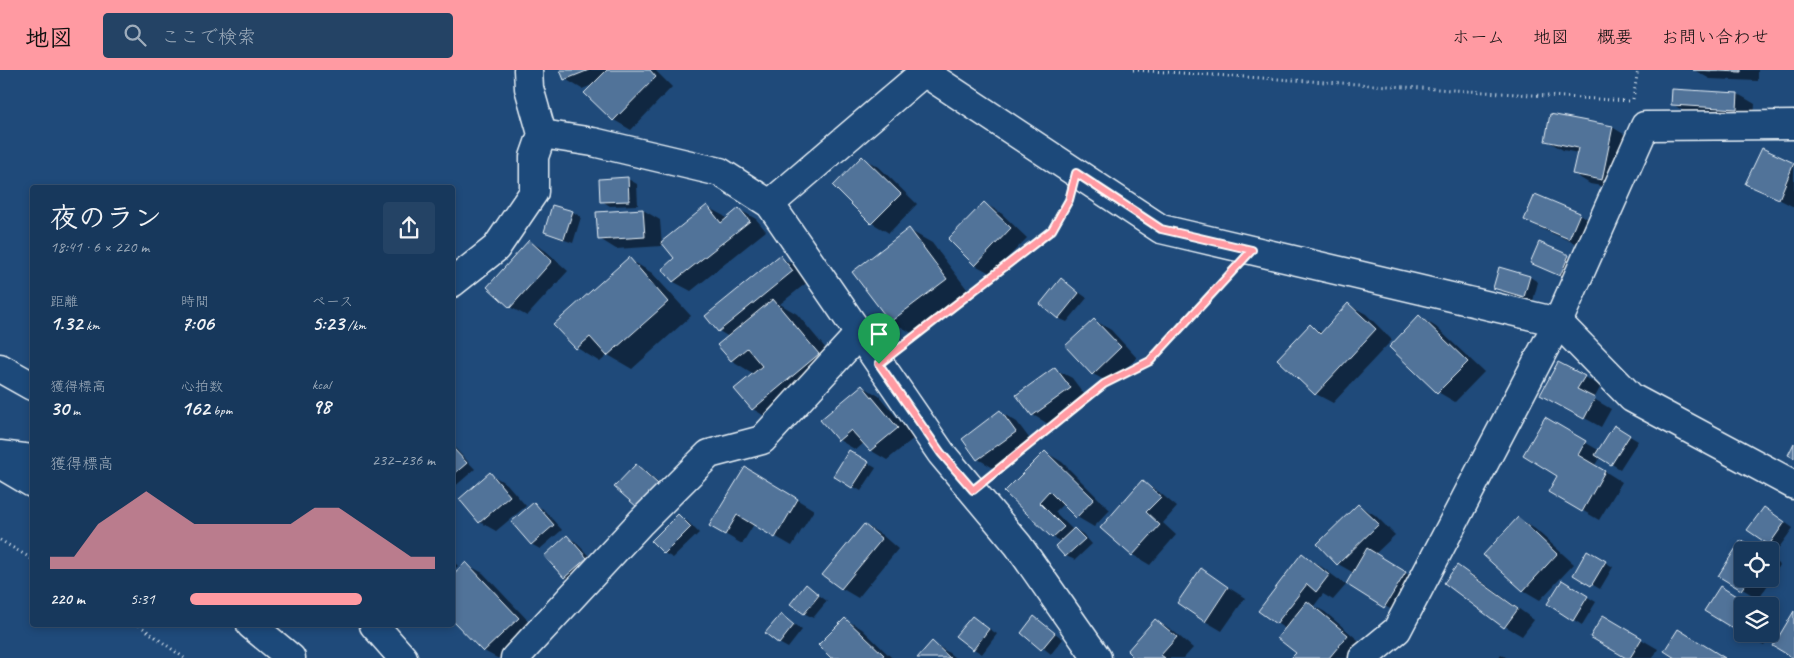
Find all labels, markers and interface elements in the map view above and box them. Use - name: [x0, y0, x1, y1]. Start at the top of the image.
- search box: [103, 13, 453, 58]
- icon: search: [121, 21, 149, 49]
- text: 地図: [25, 23, 73, 53]
- text: ここで検索: [161, 25, 256, 49]
- text: ホーム: [1452, 26, 1505, 48]
- text: 地図: [1533, 26, 1569, 48]
- text: 概要: [1597, 26, 1633, 48]
- text: お問い合わせ: [1661, 26, 1769, 48]
- text: 夜のラン: [50, 200, 162, 235]
- button: share: [383, 202, 435, 254]
- text: 18:41 · 6 × 220 m: [50, 237, 149, 257]
- text: 距離: [50, 293, 78, 310]
- text: 時間: [181, 293, 209, 310]
- text: ペース: [312, 293, 353, 310]
- text: 1.32: [50, 310, 83, 336]
- text: 7:06: [181, 310, 214, 336]
- text: 5:23: [312, 310, 344, 336]
- pin: [858, 313, 900, 364]
- text: km: [83, 317, 100, 334]
- text: /km: [344, 317, 366, 334]
- icon: arrive: [865, 320, 893, 348]
- text: kcal: [312, 376, 331, 393]
- text: 獲得標高: [50, 378, 106, 395]
- text: 心拍数: [181, 378, 223, 395]
- text: 98: [312, 393, 331, 419]
- text: 30: [50, 395, 69, 421]
- text: 162: [181, 395, 210, 421]
- text: m: [69, 402, 80, 419]
- text: bpm: [210, 402, 232, 419]
- text: 232–236 m: [372, 450, 435, 470]
- text: 獲得標高: [50, 454, 114, 474]
- map controls: [1734, 542, 1779, 642]
- button: locate: [1734, 542, 1779, 587]
- text: 220 m: [50, 589, 85, 609]
- text: 5:31: [130, 589, 155, 609]
- button: layers: [1734, 597, 1779, 642]

